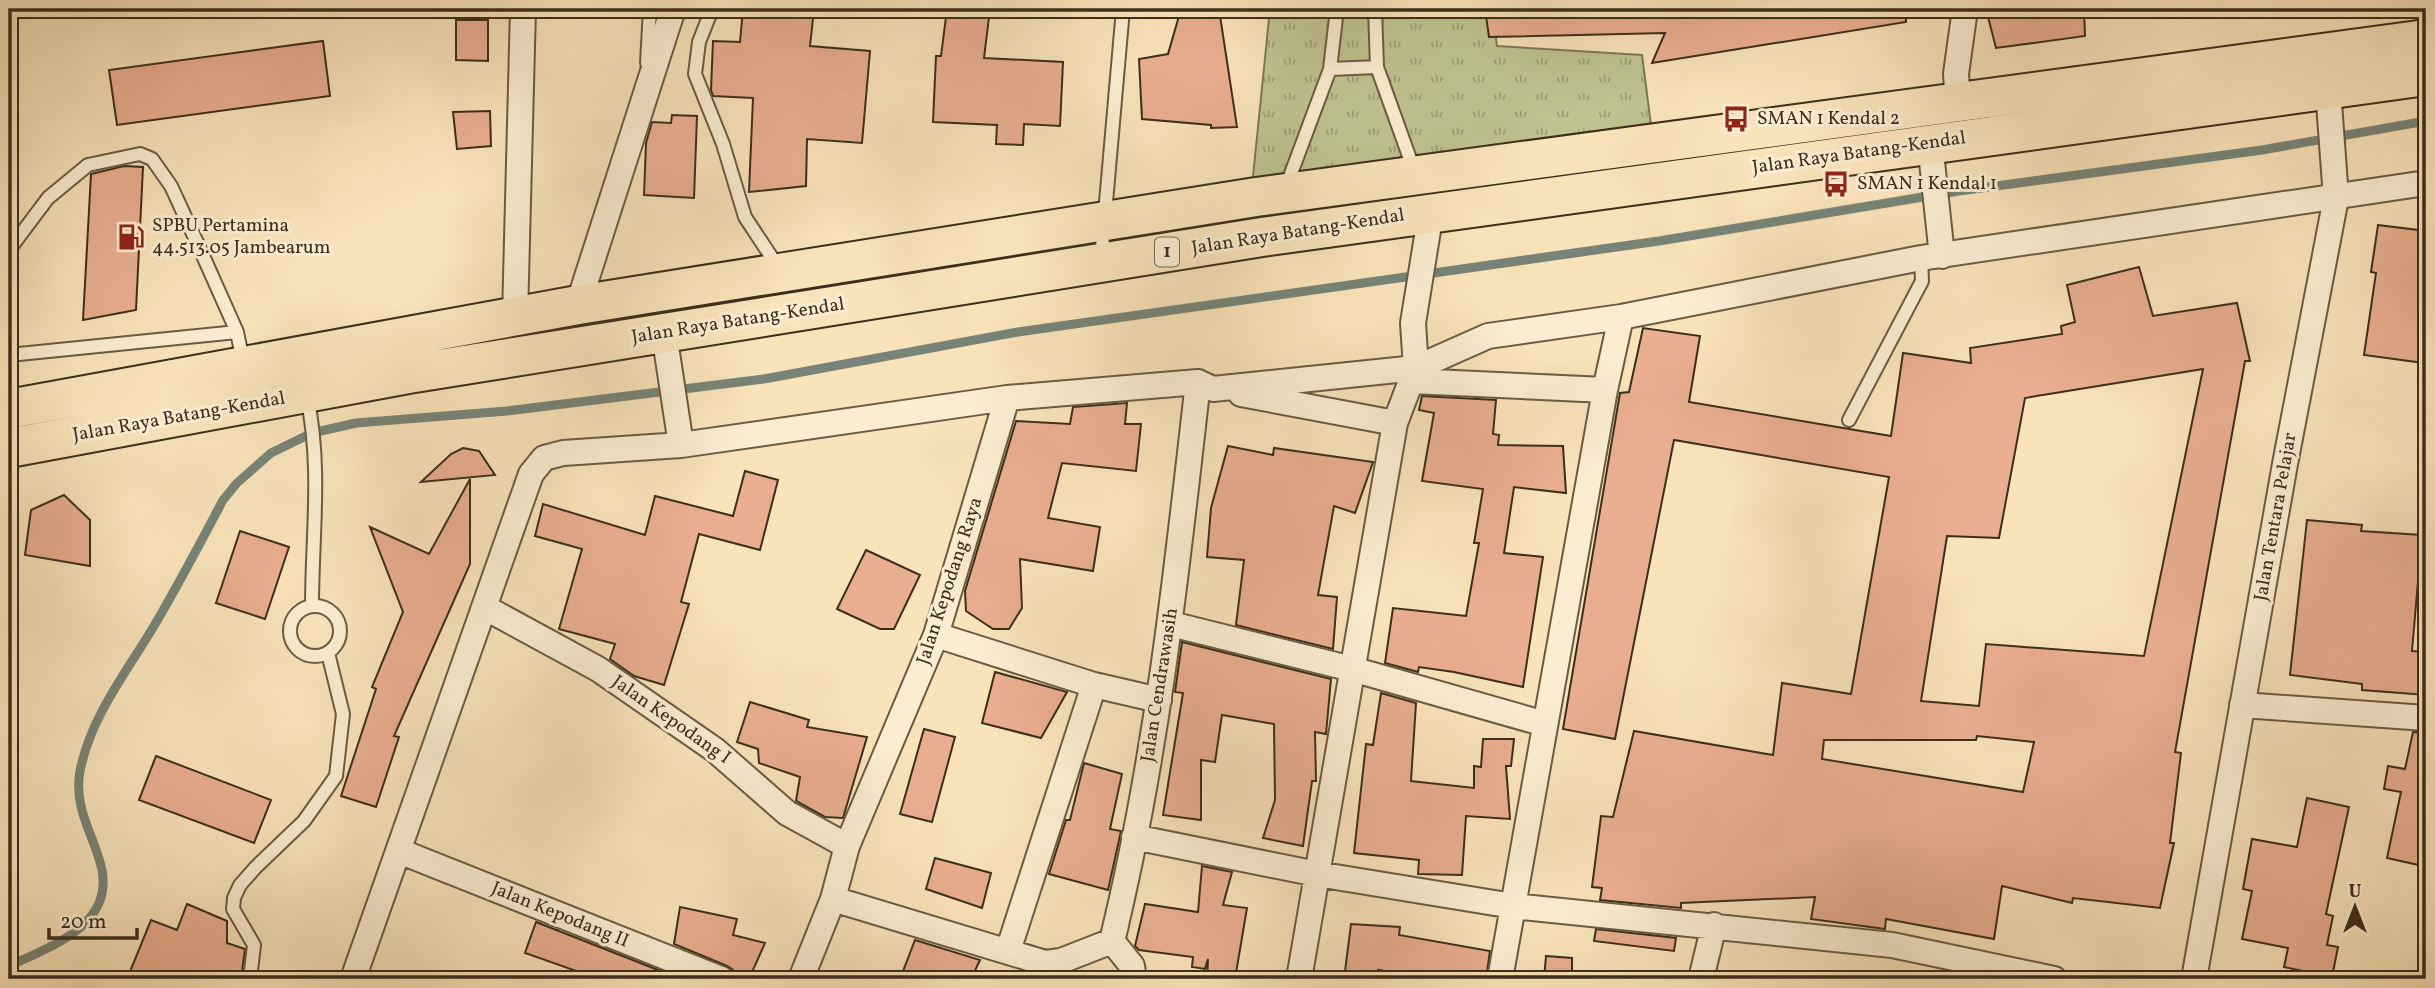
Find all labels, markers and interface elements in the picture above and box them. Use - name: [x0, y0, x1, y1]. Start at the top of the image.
- bus stop icon: SMAN 1 Kendal 2: [1721, 104, 1751, 134]
- place label: SMAN 1 Kendal 2: [1757, 106, 1900, 132]
- street label: Jalan Raya Batang-Kendal: [1751, 125, 1968, 181]
- bus stop icon: SMAN 1 Kendal 1: [1821, 169, 1851, 199]
- place label: SMAN 1 Kendal 1: [1857, 171, 1997, 197]
- street label: Jalan Raya Batang-Kendal: [1190, 202, 1407, 262]
- place label: SPBU Pertamina 44.513.05 Jambearum: [152, 213, 331, 261]
- fuel station icon: SPBU Pertamina 44.513.05 Jambearum: [116, 222, 146, 252]
- road number: 1: [1155, 238, 1179, 266]
- street label: Jalan Raya Batang-Kendal: [630, 291, 847, 351]
- street label: Jalan Raya Batang-Kendal: [71, 385, 288, 449]
- street label: Jalan Tentara Pelajar: [2248, 431, 2304, 603]
- street label: Jalan Kepodang Raya: [911, 494, 989, 668]
- street label: Jalan Cendrawasih: [1135, 606, 1185, 764]
- street label: Jalan Kepodang I: [606, 669, 736, 771]
- north arrow: [2320, 872, 2390, 942]
- street label: Jalan Kepodang II: [487, 875, 633, 955]
- text: U: [2348, 879, 2362, 905]
- scale bar: [49, 897, 136, 941]
- text: 20 m: [60, 908, 106, 937]

